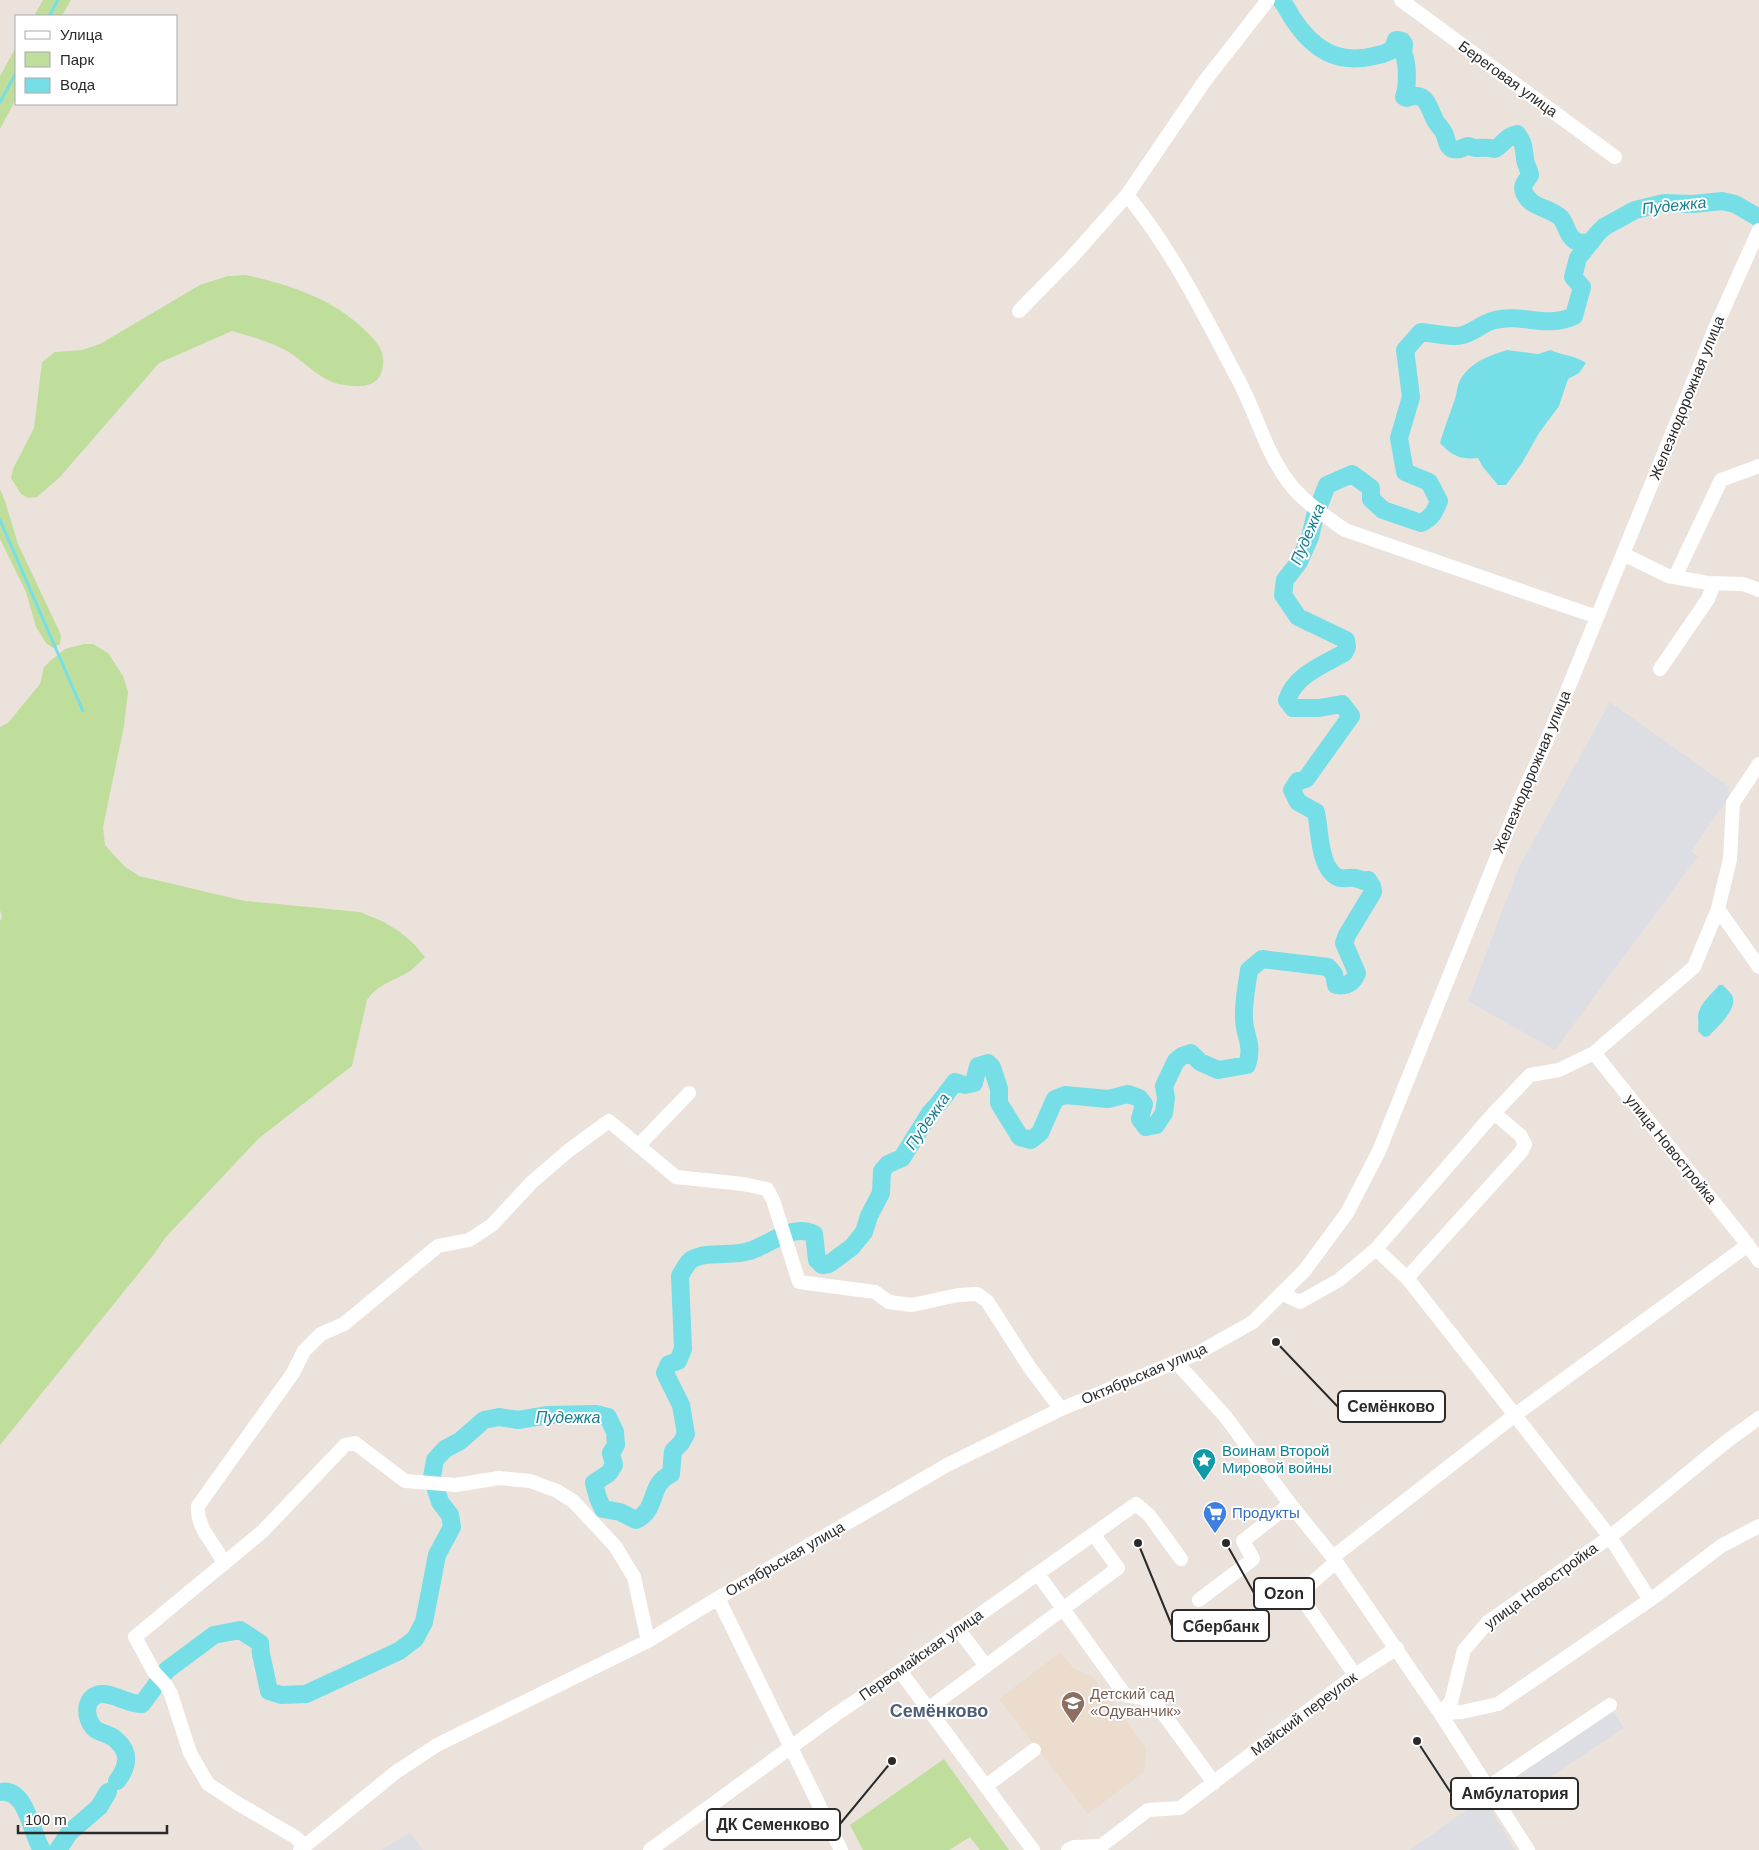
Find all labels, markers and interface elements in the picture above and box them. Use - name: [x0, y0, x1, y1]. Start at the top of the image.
- legend: [15, 15, 178, 105]
- text: Улица: [60, 26, 103, 43]
- street label: Береговая улица: [1456, 37, 1562, 121]
- text: Парк: [60, 51, 94, 68]
- text: Вода: [60, 76, 96, 93]
- water label: Пудежка: [1641, 194, 1707, 217]
- street label: Железнодорожная улица: [1646, 313, 1727, 482]
- water label: Пудежка: [1287, 501, 1328, 567]
- street label: Железнодорожная улица: [1489, 687, 1574, 856]
- water label: Пудежка: [902, 1090, 953, 1153]
- street label: улица Новостройка: [1622, 1091, 1721, 1207]
- street label: Октябрьская улица: [1079, 1339, 1210, 1408]
- callout: Семёнково: [1338, 1391, 1445, 1422]
- text: Семёнково: [1347, 1398, 1435, 1415]
- water label: Пудежка: [536, 1409, 600, 1426]
- place label: Воинам Второй Мировой войны: [1222, 1442, 1332, 1476]
- place icon: Воинам Второй Мировой войны: [1191, 1447, 1217, 1481]
- supermarket icon: Продукты: [1202, 1500, 1228, 1534]
- place label: Продукты: [1232, 1504, 1300, 1521]
- street label: Октябрьская улица: [722, 1517, 848, 1600]
- street label: улица Новостройка: [1481, 1539, 1601, 1632]
- callout: Ozon: [1254, 1578, 1314, 1609]
- text: Ozon: [1264, 1585, 1304, 1602]
- street label: Первомайская улица: [856, 1605, 986, 1704]
- callout: Сбербанк: [1172, 1610, 1269, 1641]
- text: Сбербанк: [1183, 1618, 1260, 1635]
- street label: Майский переулок: [1247, 1668, 1360, 1759]
- place label: Детский сад «Одуванчик»: [1090, 1685, 1181, 1719]
- school or university icon: Детский сад «Одуванчик»: [1060, 1690, 1086, 1724]
- district label: Семёнково: [890, 1701, 988, 1721]
- callout: Амбулатория: [1451, 1778, 1578, 1809]
- text: Амбулатория: [1462, 1785, 1568, 1802]
- scale bar: [18, 1802, 166, 1834]
- callout: ДК Семенково: [707, 1809, 840, 1840]
- text: 100 m: [25, 1811, 67, 1828]
- text: ДК Семенково: [716, 1816, 830, 1833]

